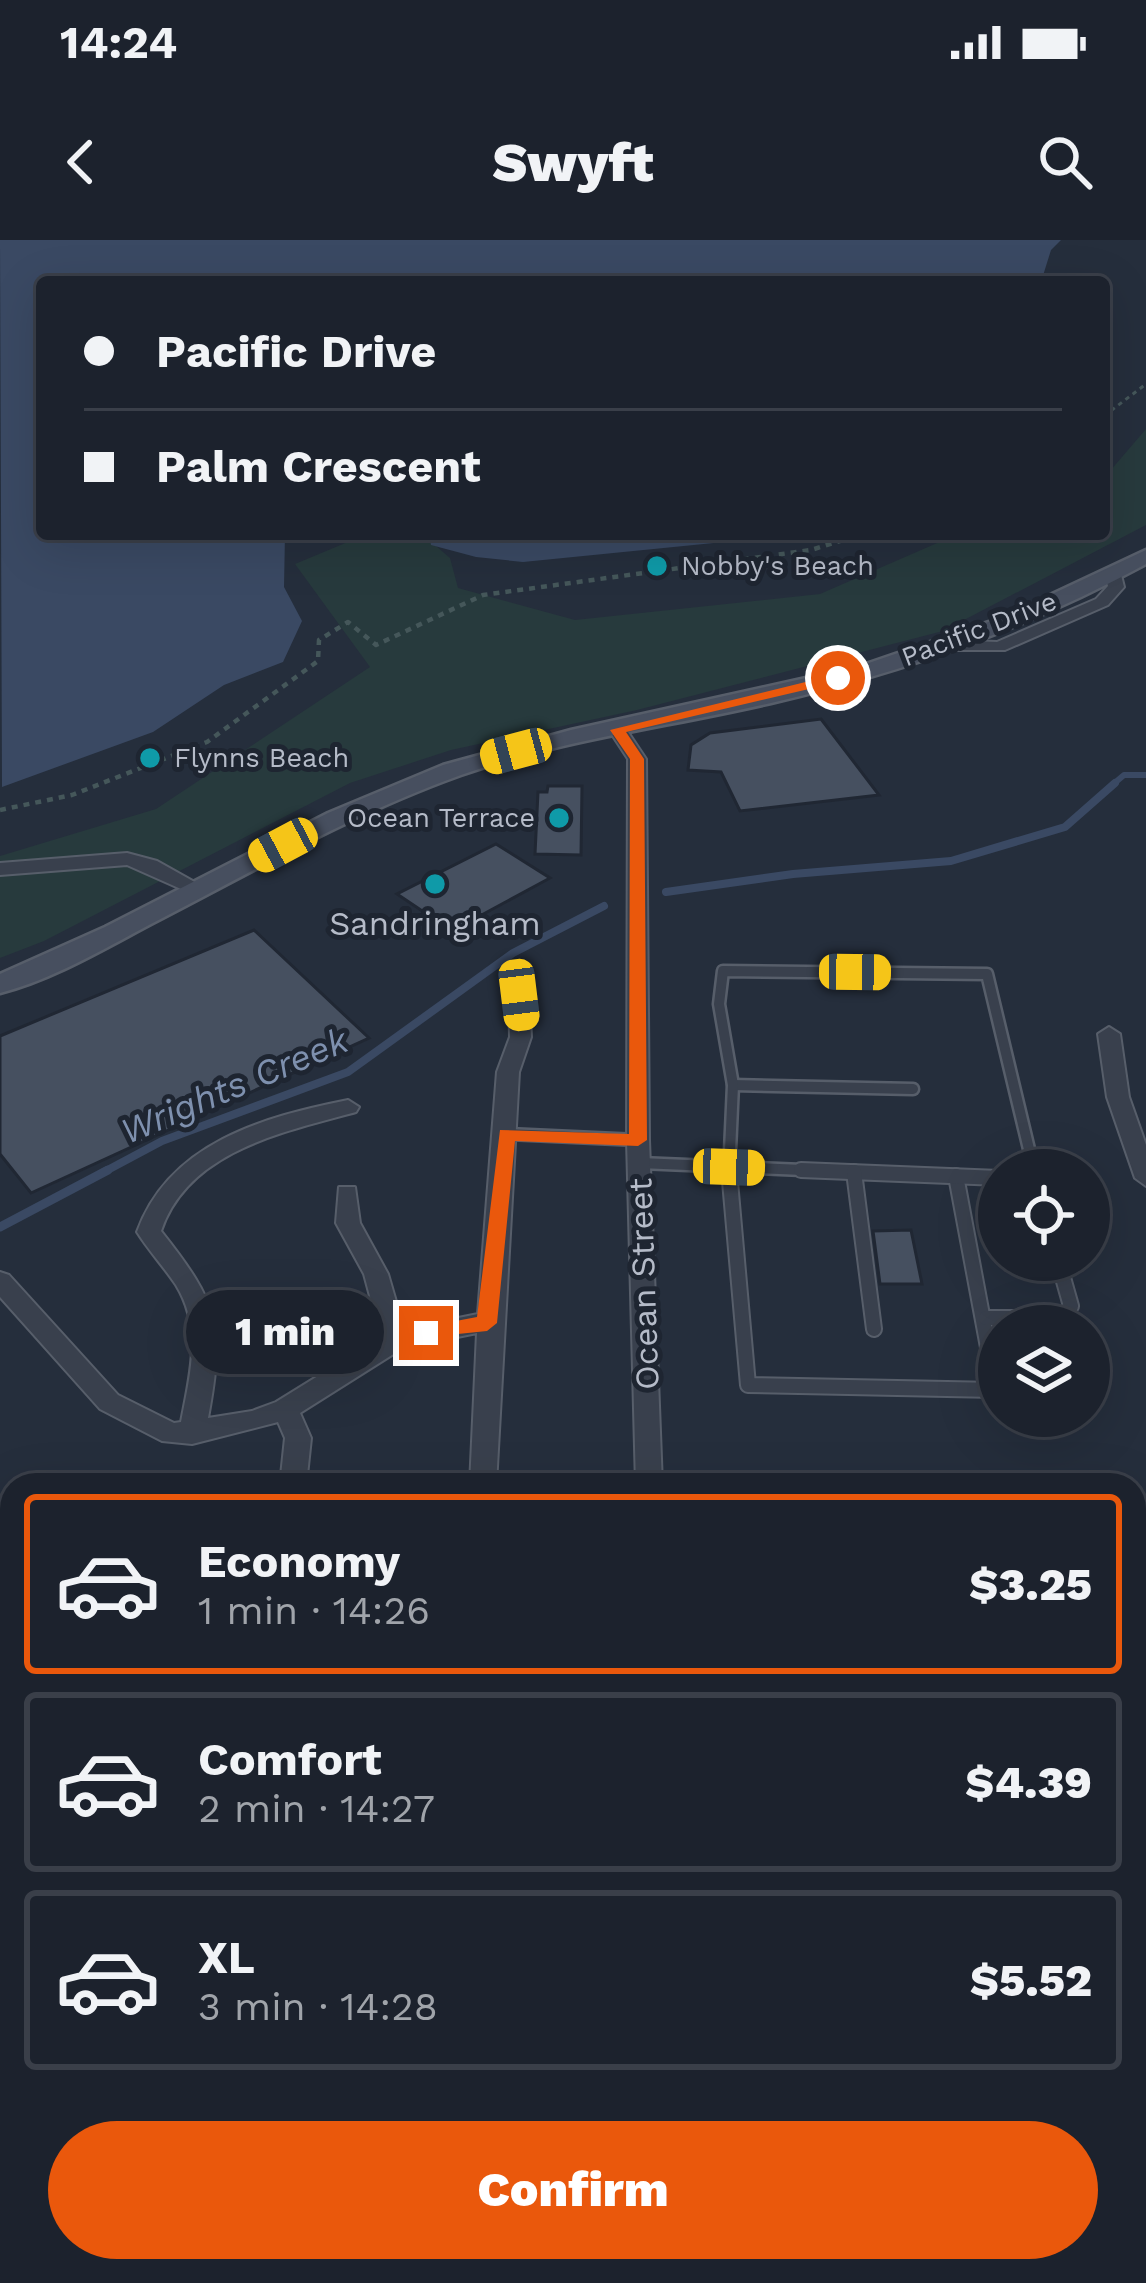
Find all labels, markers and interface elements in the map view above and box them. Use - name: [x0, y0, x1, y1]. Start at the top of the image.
- text: 14:24: [60, 16, 177, 69]
- icon: back: [48, 129, 114, 195]
- icon: search: [1032, 129, 1098, 195]
- text: Swyft: [492, 131, 654, 194]
- text: Pacific Drive: [156, 325, 436, 378]
- text: Palm Crescent: [156, 440, 481, 493]
- place label: Nobby's Beach: [681, 550, 874, 582]
- marker: Nobby's Beach: [644, 553, 670, 579]
- street label: Pacific Drive: [897, 585, 1061, 673]
- route start: [811, 651, 865, 705]
- car: [477, 724, 555, 778]
- place label: Flynns Beach: [174, 742, 349, 774]
- marker: Flynns Beach: [137, 745, 163, 771]
- place label: Ocean Terrace: [347, 802, 535, 834]
- marker: Ocean Terrace: [546, 805, 572, 831]
- car: [243, 812, 323, 878]
- marker: Sandringham: [422, 871, 448, 897]
- place label: Sandringham: [329, 904, 541, 943]
- car: [819, 953, 891, 991]
- car: [497, 957, 541, 1033]
- water label: Wrights Creek: [114, 1019, 356, 1153]
- car: [692, 1148, 766, 1186]
- map controls: [978, 1149, 1110, 1437]
- button: locate: [978, 1149, 1110, 1281]
- street label: Ocean Street: [620, 1177, 667, 1391]
- callout: 1 min: [186, 1291, 384, 1375]
- button: layers: [978, 1305, 1110, 1437]
- route end: [399, 1306, 453, 1360]
- text: 1 min: [235, 1309, 335, 1354]
- icon: car: [54, 1530, 162, 1638]
- text: Economy: [198, 1535, 400, 1588]
- text: $3.25: [969, 1558, 1092, 1611]
- text: 1 min · 14:26: [198, 1588, 430, 1633]
- icon: car: [54, 1728, 162, 1836]
- text: Comfort: [198, 1733, 382, 1786]
- text: $4.39: [965, 1756, 1092, 1809]
- text: 2 min · 14:27: [198, 1786, 435, 1831]
- icon: car: [54, 1926, 162, 2034]
- text: XL: [198, 1931, 255, 1984]
- text: $5.52: [970, 1954, 1092, 2007]
- text: 3 min · 14:28: [198, 1984, 438, 2029]
- button: Confirm: [48, 2121, 1098, 2259]

